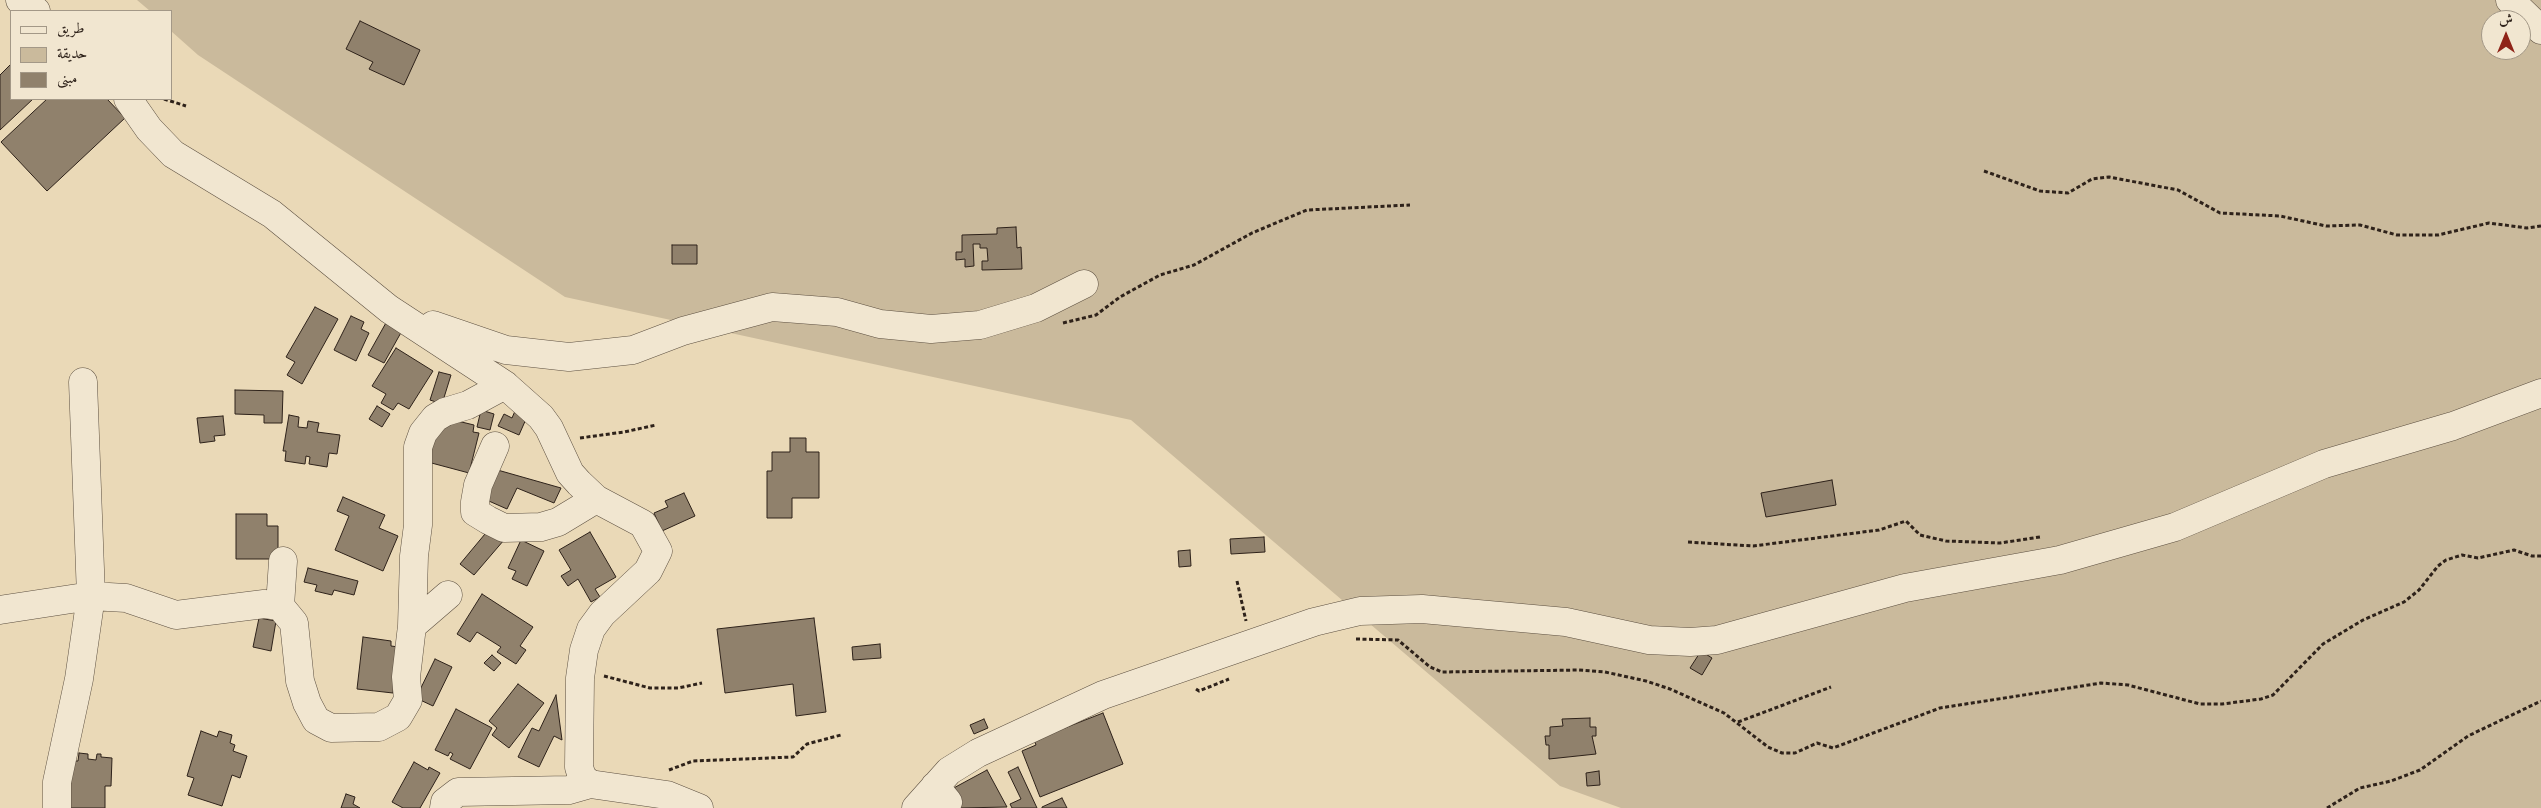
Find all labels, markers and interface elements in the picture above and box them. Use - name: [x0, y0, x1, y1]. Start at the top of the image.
- legend: [10, 10, 172, 100]
- north arrow: [2481, 10, 2531, 60]
- text: ش: [2499, 11, 2513, 31]
- text: طريق: [57, 19, 84, 40]
- text: حديقة: [57, 44, 87, 65]
- text: مبنى: [57, 69, 77, 90]

